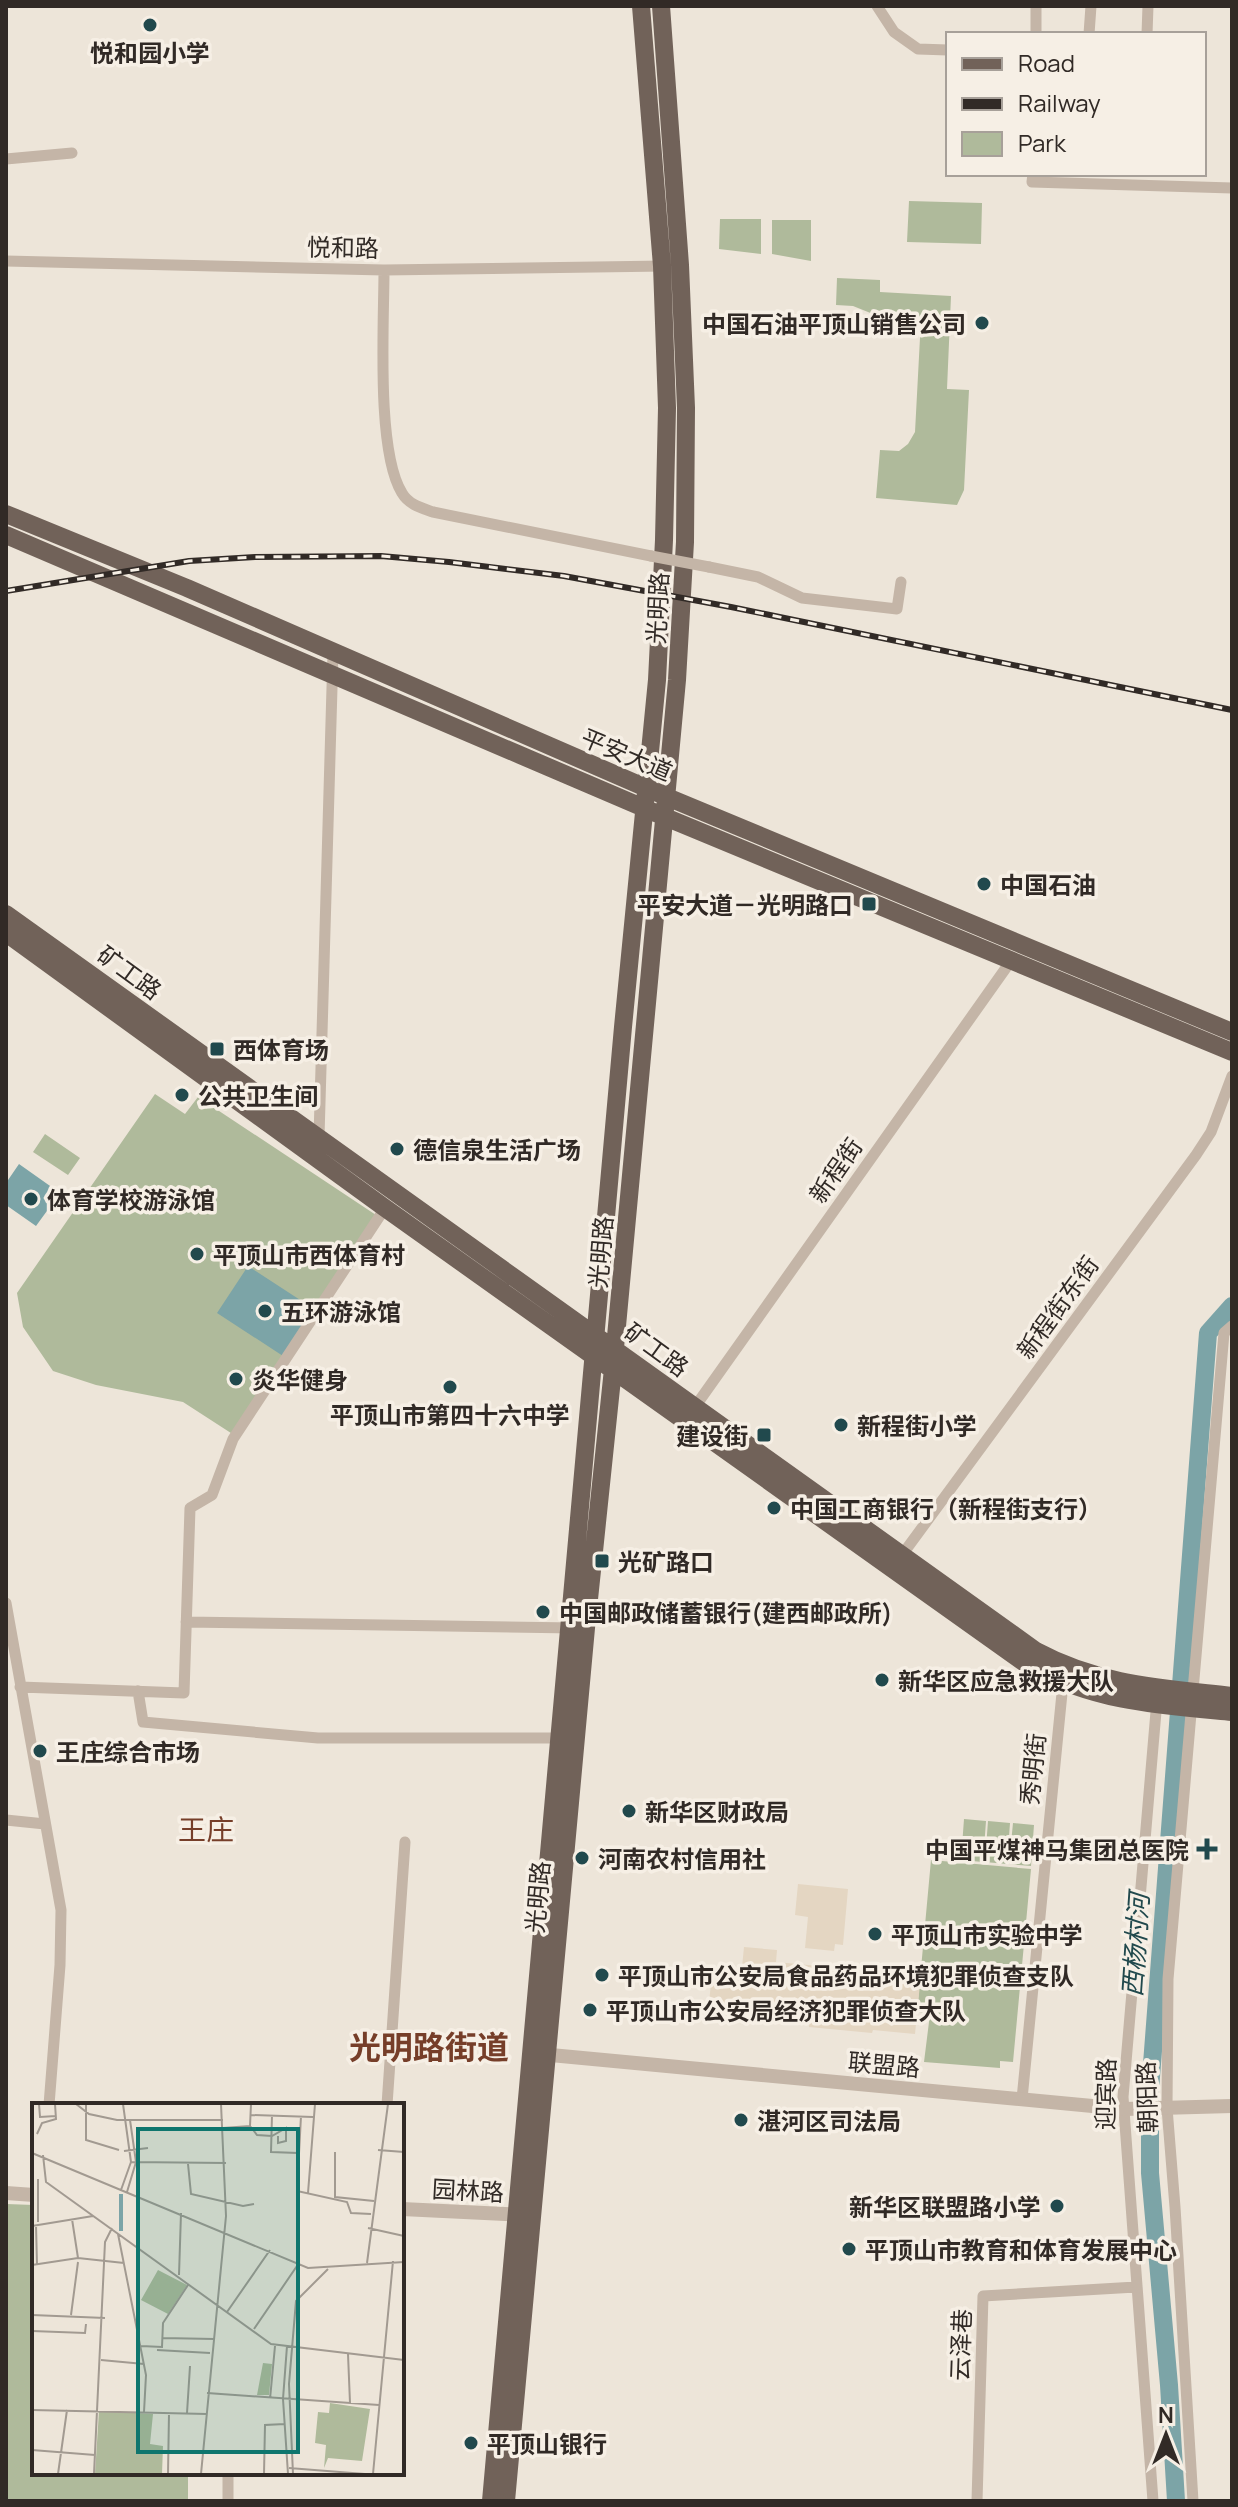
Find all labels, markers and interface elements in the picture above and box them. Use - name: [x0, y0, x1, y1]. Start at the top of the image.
- marker: 悦和园小学: [141, 16, 159, 34]
- legend: [946, 32, 1206, 176]
- place label: 悦和园小学: [90, 36, 210, 69]
- text: Road: [1018, 46, 1075, 79]
- text: Railway: [1018, 86, 1101, 119]
- text: Park: [1018, 126, 1067, 159]
- street label: 悦和路: [307, 230, 379, 264]
- place label: 中国石油平顶山销售公司: [702, 307, 966, 340]
- marker: 中国石油平顶山销售公司: [973, 314, 991, 332]
- street label: 光明路: [639, 571, 675, 645]
- street label: 平安大道: [576, 720, 678, 788]
- place label: 中国石油: [1000, 868, 1096, 901]
- marker: 中国石油: [975, 875, 993, 893]
- place label: 平安大道－光明路口: [637, 888, 853, 921]
- marker: 平安大道－光明路口: [860, 895, 878, 913]
- street label: 矿工路: [91, 937, 169, 1007]
- place label: 西体育场: [233, 1033, 329, 1066]
- marker: 西体育场: [208, 1040, 226, 1058]
- place label: 公共卫生间: [198, 1079, 318, 1112]
- marker: 公共卫生间: [173, 1086, 191, 1104]
- street label: 新程街: [801, 1131, 869, 1209]
- place label: 德信泉生活广场: [413, 1133, 581, 1166]
- marker: 德信泉生活广场: [388, 1140, 406, 1158]
- place label: 体育学校游泳馆: [47, 1183, 215, 1216]
- marker: 体育学校游泳馆: [22, 1190, 40, 1208]
- street label: 光明路: [580, 1215, 620, 1289]
- place label: 平顶山市西体育村: [213, 1238, 405, 1271]
- marker: 平顶山市西体育村: [188, 1245, 206, 1263]
- street label: 新程街东街: [1008, 1249, 1106, 1365]
- place label: 五环游泳馆: [281, 1295, 401, 1328]
- marker: 五环游泳馆: [256, 1302, 274, 1320]
- street label: 矿工路: [618, 1314, 696, 1384]
- place label: 炎华健身: [252, 1363, 348, 1396]
- marker: 炎华健身: [227, 1370, 245, 1388]
- marker: 平顶山市第四十六中学: [441, 1378, 459, 1396]
- place label: 平顶山市第四十六中学: [330, 1398, 570, 1431]
- place label: 新程街小学: [857, 1409, 977, 1442]
- marker: 新程街小学: [832, 1416, 850, 1434]
- place label: 建设街: [676, 1419, 748, 1452]
- marker: 建设街: [755, 1426, 773, 1444]
- place label: 中国工商银行（新程街支行）: [790, 1492, 1102, 1525]
- marker: 中国工商银行（新程街支行）: [765, 1499, 783, 1517]
- place label: 光矿路口: [618, 1545, 714, 1578]
- marker: 光矿路口: [593, 1552, 611, 1570]
- place label: 中国邮政储蓄银行(建西邮政所): [559, 1596, 893, 1629]
- marker: 中国邮政储蓄银行(建西邮政所): [534, 1603, 552, 1621]
- place label: 新华区应急救援大队: [898, 1664, 1114, 1697]
- marker: 新华区应急救援大队: [873, 1671, 891, 1689]
- street label: 秀明街: [1012, 1731, 1052, 1807]
- place label: 王庄综合市场: [56, 1735, 200, 1768]
- marker: 王庄综合市场: [31, 1742, 49, 1760]
- place label: 新华区财政局: [645, 1795, 789, 1828]
- marker: 新华区财政局: [620, 1802, 638, 1820]
- district label: 王庄: [178, 1810, 234, 1848]
- place label: 中国平煤神马集团总医院: [925, 1833, 1189, 1866]
- marker: 中国平煤神马集团总医院: [1196, 1838, 1218, 1860]
- place label: 河南农村信用社: [598, 1842, 766, 1875]
- marker: 河南农村信用社: [573, 1849, 591, 1867]
- street label: 光明路: [517, 1860, 557, 1934]
- water label: 西杨村河: [1113, 1887, 1157, 1998]
- place label: 平顶山市实验中学: [891, 1918, 1083, 1951]
- marker: 平顶山市实验中学: [866, 1925, 884, 1943]
- place label: 平顶山市公安局食品药品环境犯罪侦查支队: [618, 1959, 1074, 1992]
- marker: 平顶山市公安局食品药品环境犯罪侦查支队: [593, 1966, 611, 1984]
- place label: 平顶山市公安局经济犯罪侦查大队: [606, 1994, 966, 2027]
- marker: 平顶山市公安局经济犯罪侦查大队: [581, 2001, 599, 2019]
- district label: 光明路街道: [349, 2025, 509, 2069]
- street label: 联盟路: [847, 2044, 921, 2084]
- street label: 迎宾路: [1088, 2058, 1122, 2130]
- street label: 朝阳路: [1128, 2060, 1164, 2134]
- inset map: [32, 2103, 404, 2475]
- place label: 湛河区司法局: [757, 2104, 901, 2137]
- marker: 湛河区司法局: [732, 2111, 750, 2129]
- street label: 园林路: [431, 2172, 505, 2208]
- place label: 新华区联盟路小学: [849, 2190, 1041, 2223]
- marker: 新华区联盟路小学: [1048, 2197, 1066, 2215]
- place label: 平顶山市教育和体育发展中心: [865, 2233, 1177, 2266]
- marker: 平顶山市教育和体育发展中心: [840, 2240, 858, 2258]
- street label: 云泽巷: [942, 2308, 978, 2382]
- north arrow: [1126, 2395, 1206, 2475]
- text: N: [1158, 2400, 1174, 2430]
- place label: 平顶山银行: [487, 2427, 607, 2460]
- marker: 平顶山银行: [462, 2434, 480, 2452]

